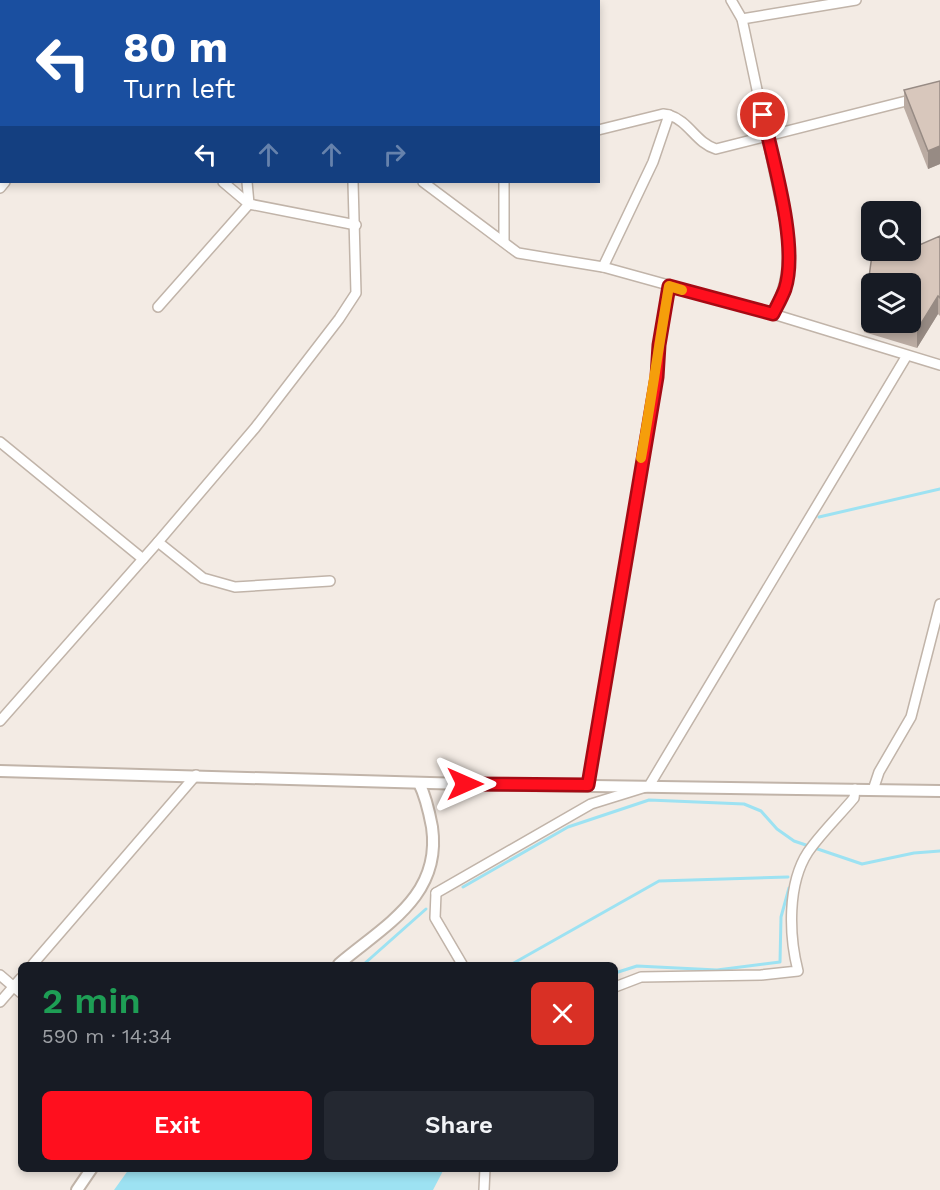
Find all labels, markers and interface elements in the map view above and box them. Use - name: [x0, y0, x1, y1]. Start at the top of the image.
- text: 80 m: [123, 23, 228, 72]
- icon: left: [24, 24, 102, 102]
- text: Turn left: [123, 73, 235, 105]
- pin: [737, 89, 788, 140]
- icon: arrive: [746, 98, 779, 131]
- icon: left: [189, 138, 222, 171]
- icon: ahead: [252, 138, 285, 171]
- icon: ahead: [315, 138, 348, 171]
- icon: right: [378, 138, 411, 171]
- map controls: [861, 201, 921, 333]
- button: search: [861, 201, 921, 261]
- button: layers: [861, 273, 921, 333]
- position arrow: [433, 752, 497, 816]
- text: 2 min: [42, 980, 141, 1022]
- button: close: [531, 982, 594, 1045]
- text: 590 m · 14:34: [42, 1024, 172, 1048]
- button: Exit: [42, 1091, 312, 1160]
- button: Share: [324, 1091, 594, 1160]

